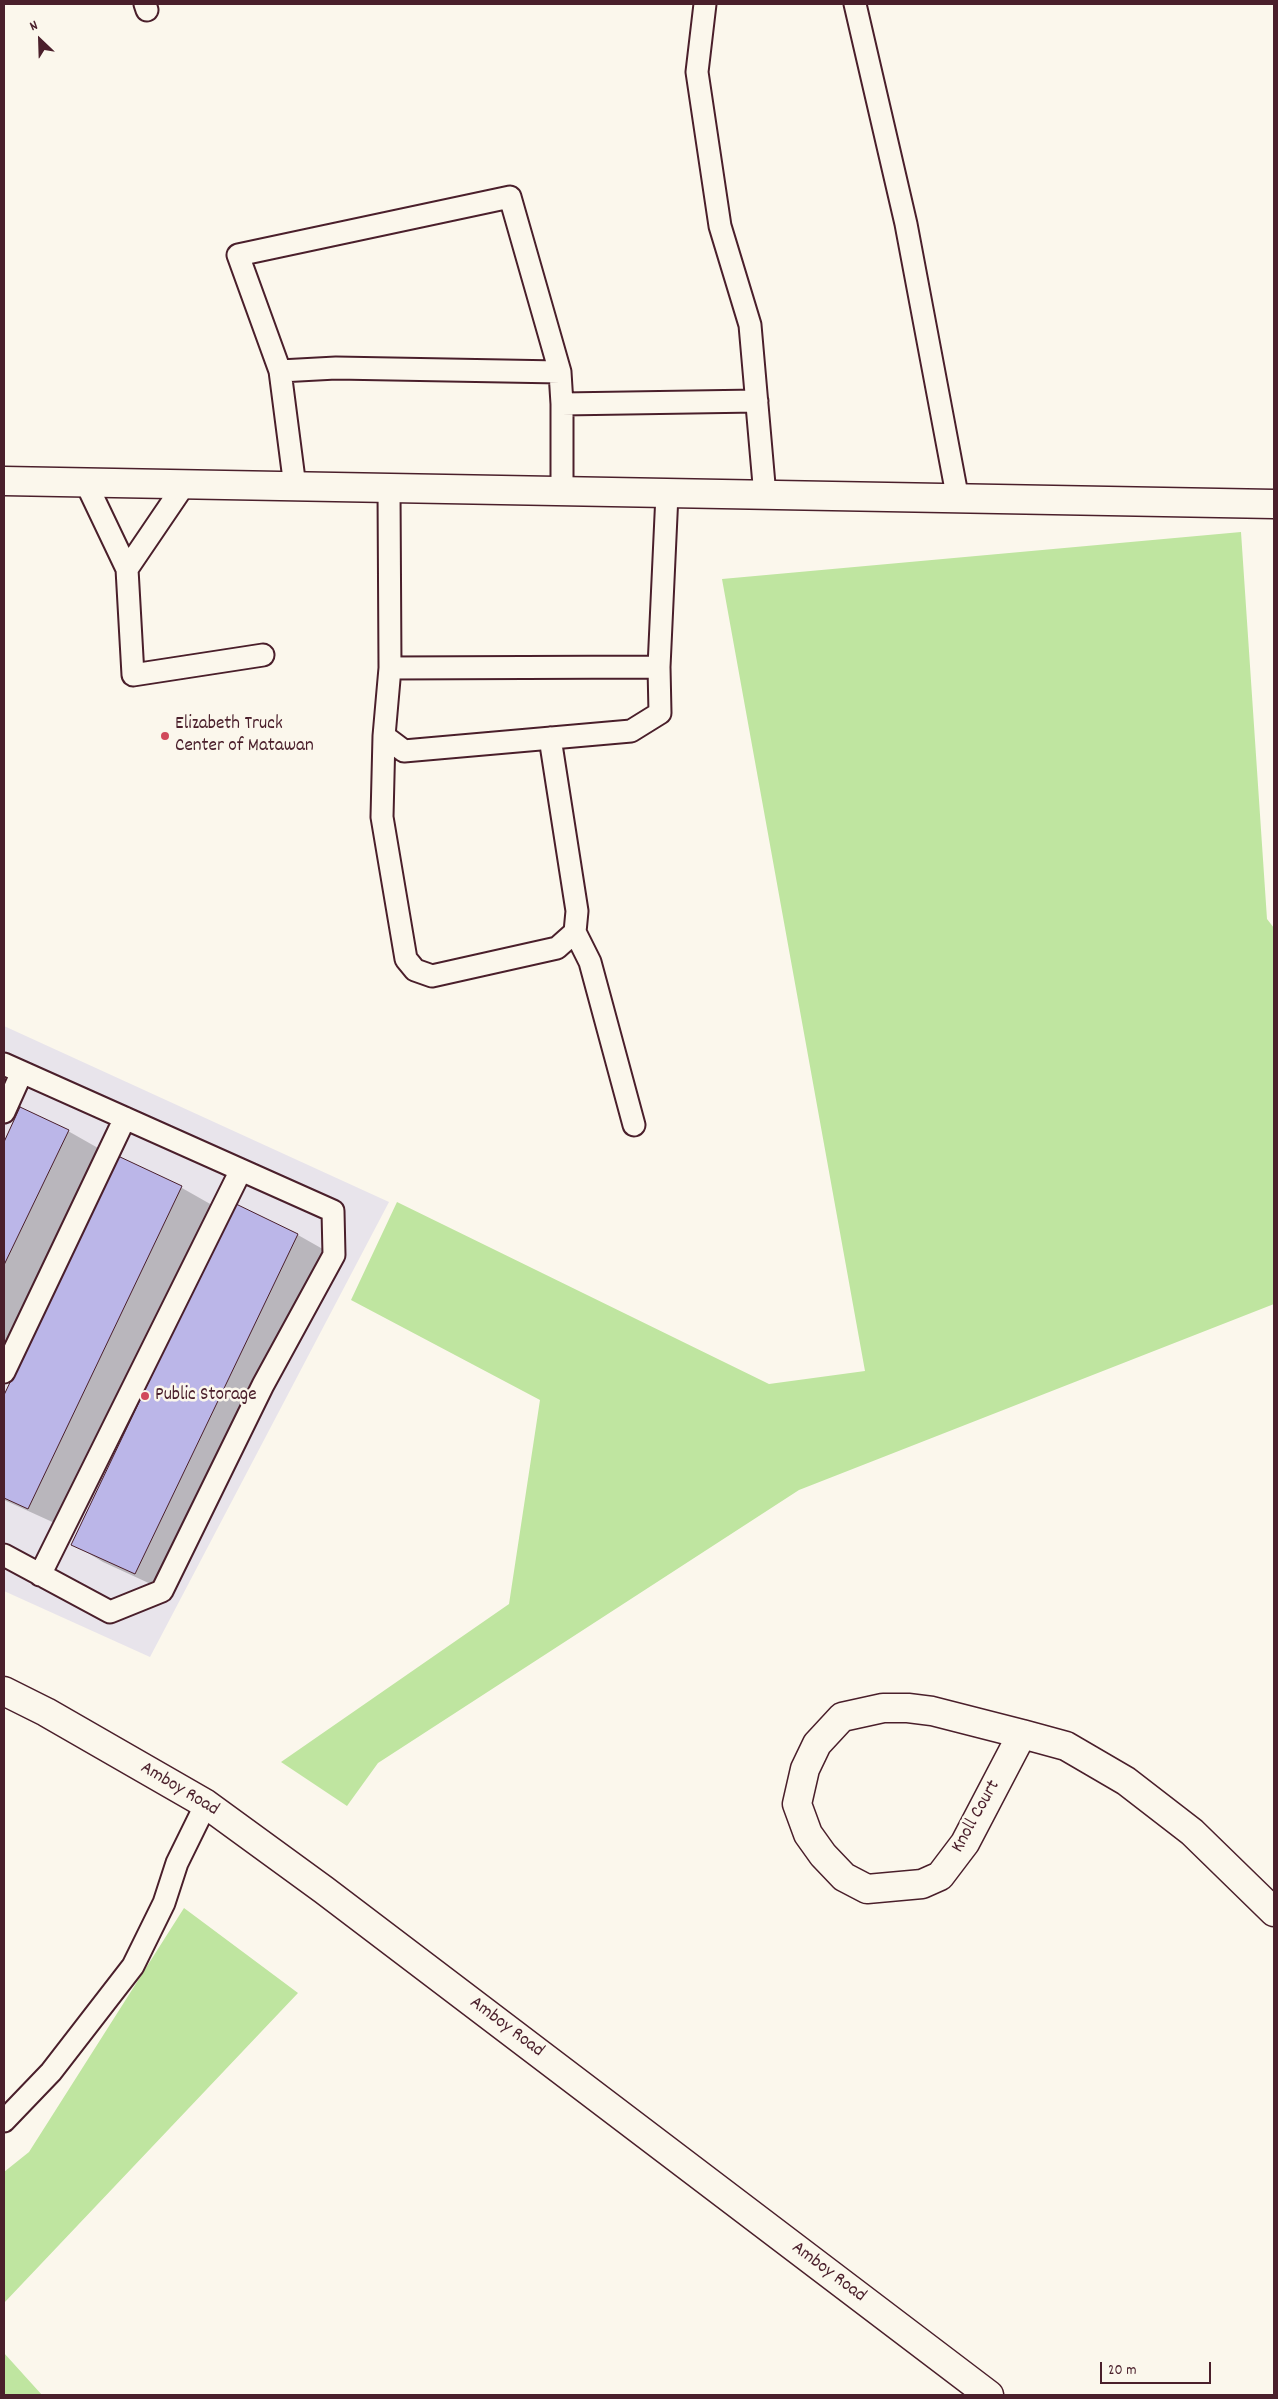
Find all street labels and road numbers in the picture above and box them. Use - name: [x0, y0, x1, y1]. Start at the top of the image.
- street label: Amboy Road: [136, 1758, 222, 1822]
- street label: Knoll Court: [948, 1777, 1006, 1857]
- street label: Amboy Road: [464, 1993, 548, 2063]
- street label: Amboy Road: [786, 2238, 870, 2308]

